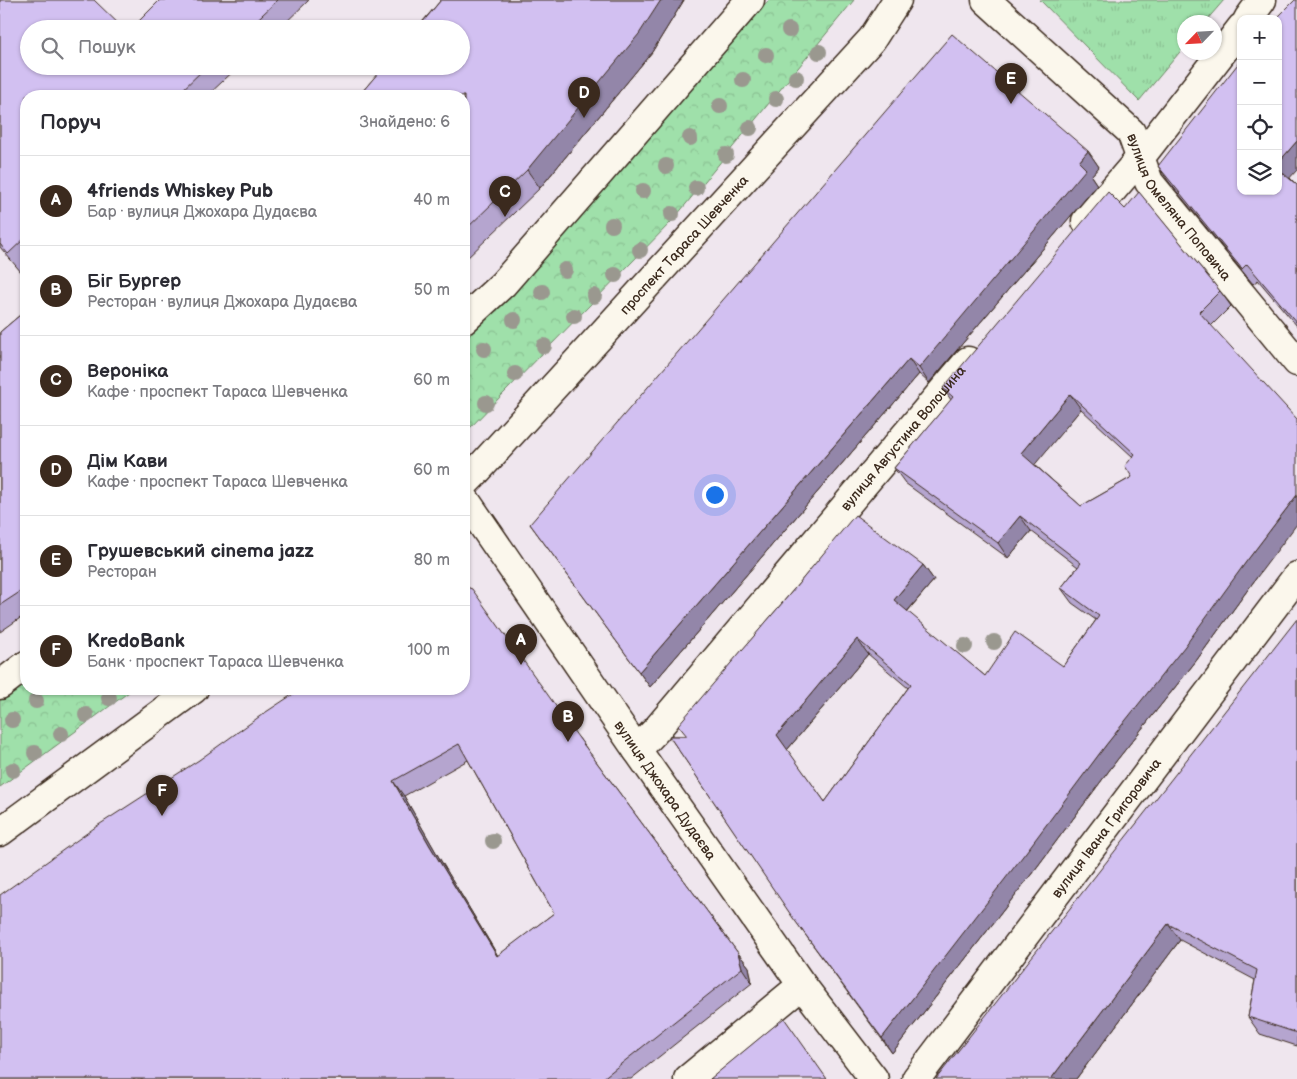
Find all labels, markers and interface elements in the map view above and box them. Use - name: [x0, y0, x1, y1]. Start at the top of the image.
- north arrow: [1177, 15, 1222, 60]
- map controls: [1237, 15, 1282, 195]
- button: +: [1237, 15, 1282, 60]
- search box: [20, 20, 470, 75]
- icon: search: [38, 34, 66, 62]
- text: Пошук: [78, 36, 136, 59]
- button: −: [1237, 60, 1282, 105]
- pin: E: [995, 63, 1027, 104]
- pin: D: [568, 77, 600, 118]
- button: locate: [1237, 105, 1282, 150]
- text: Поруч: [40, 110, 101, 135]
- text: Знайдено: 6: [360, 113, 450, 132]
- street label: вулиця Омеляна Поповича: [1123, 131, 1235, 285]
- button: layers: [1237, 150, 1282, 195]
- street label: проспект Тараса Шевченка: [616, 171, 753, 318]
- pin: C: [489, 176, 521, 217]
- text: 4friends Whiskey Pub: [87, 180, 273, 203]
- text: A: [51, 191, 61, 210]
- text: 40 m: [413, 191, 450, 210]
- text: Бар · вулиця Джохара Дудаєва: [87, 203, 317, 222]
- text: Біг Бургер: [87, 270, 181, 293]
- text: B: [50, 281, 62, 300]
- text: 50 m: [414, 281, 450, 300]
- text: Ресторан · вулиця Джохара Дудаєва: [87, 293, 357, 312]
- text: Вероніка: [87, 360, 168, 383]
- street label: вулиця Августина Волошина: [837, 362, 970, 514]
- text: C: [50, 371, 62, 390]
- text: 60 m: [413, 371, 450, 390]
- text: Кафе · проспект Тараса Шевченка: [87, 383, 348, 402]
- text: Дім Кави: [87, 450, 168, 473]
- text: D: [50, 461, 62, 480]
- text: 60 m: [413, 461, 450, 480]
- text: Кафе · проспект Тараса Шевченка: [87, 473, 348, 492]
- your location: [702, 482, 728, 508]
- text: Грушевський cinema jazz: [87, 540, 314, 563]
- text: E: [51, 551, 61, 570]
- text: 80 m: [414, 551, 450, 570]
- text: Ресторан: [87, 563, 157, 582]
- pin: A: [505, 624, 537, 665]
- text: KredoBank: [87, 630, 185, 653]
- text: F: [51, 641, 61, 660]
- text: 100 m: [407, 641, 450, 660]
- text: Банк · проспект Тараса Шевченка: [87, 653, 344, 672]
- pin: B: [552, 701, 584, 742]
- street label: вулиця Джохара Дудаєва: [610, 718, 720, 864]
- street label: вулиця Івана Григоровича: [1048, 754, 1165, 901]
- pin: F: [146, 775, 178, 816]

